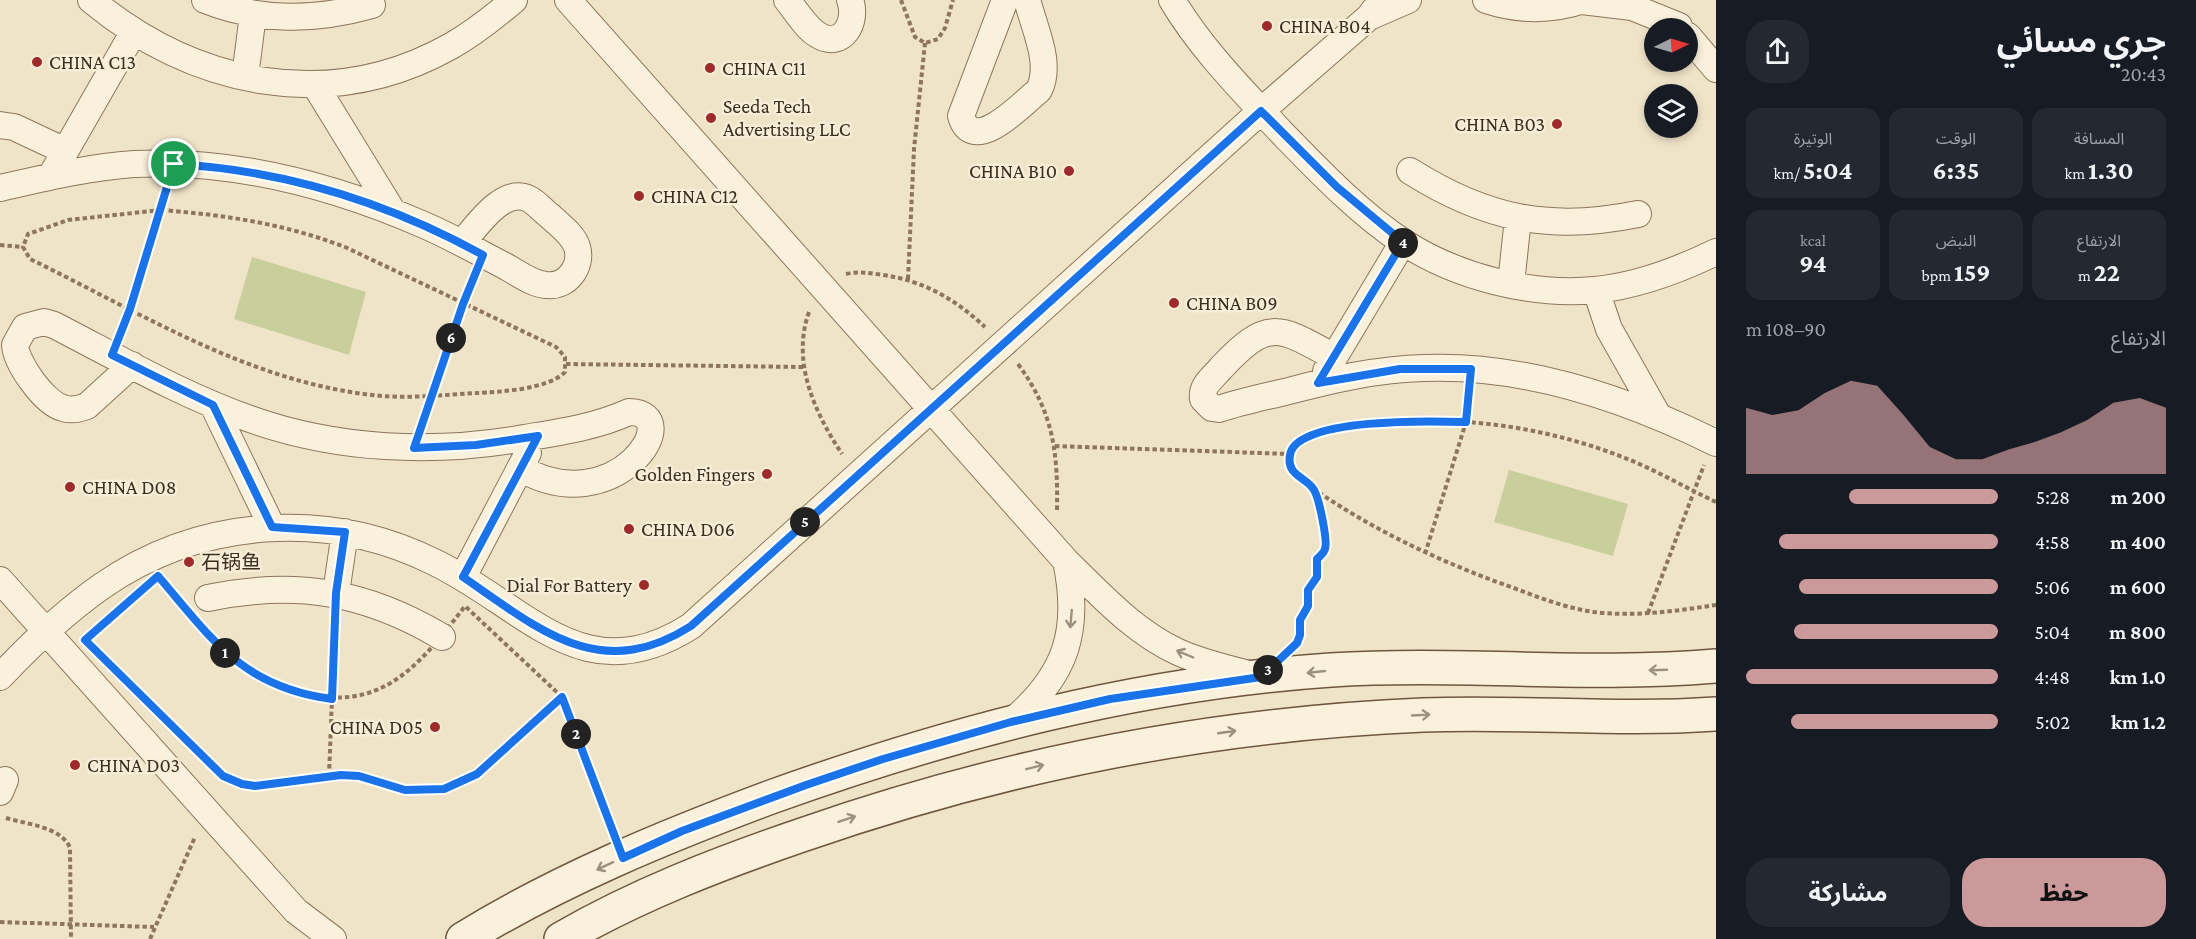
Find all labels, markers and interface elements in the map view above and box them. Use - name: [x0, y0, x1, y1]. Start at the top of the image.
- place label: CHINA B04: [1279, 15, 1371, 37]
- north arrow: [1644, 18, 1698, 72]
- map controls: [1644, 18, 1698, 138]
- marker: CHINA B04: [1260, 19, 1274, 33]
- button: share: [1746, 20, 1809, 83]
- text: جري مسائي: [1997, 22, 2166, 59]
- place label: CHINA C13: [49, 51, 136, 73]
- marker: CHINA C13: [30, 55, 44, 69]
- place label: CHINA C11: [722, 57, 806, 79]
- marker: CHINA C11: [703, 61, 717, 75]
- text: 20:43: [2121, 63, 2166, 85]
- button: layers: [1644, 84, 1698, 138]
- place label: Seeda Tech Advertising LLC: [723, 95, 851, 141]
- marker: Seeda Tech Advertising LLC: [704, 111, 718, 125]
- place label: CHINA B03: [1454, 113, 1545, 135]
- marker: CHINA B03: [1550, 117, 1564, 131]
- text: الوتيرة: [1794, 130, 1832, 147]
- text: الوقت: [1936, 130, 1976, 147]
- text: المسافة: [2074, 130, 2124, 147]
- pin: [148, 138, 199, 189]
- icon: arrive: [157, 147, 190, 180]
- text: 5:04: [1803, 156, 1853, 185]
- text: 6:35: [1933, 156, 1979, 185]
- text: 1.30: [2088, 156, 2133, 185]
- place label: CHINA B10: [969, 160, 1057, 182]
- marker: CHINA B10: [1062, 164, 1076, 178]
- text: /km: [1773, 165, 1803, 182]
- text: km: [2065, 165, 2088, 182]
- place label: CHINA C12: [651, 185, 738, 207]
- marker: CHINA C12: [632, 189, 646, 203]
- pin: 4: [1388, 228, 1418, 258]
- text: kcal: [1800, 232, 1826, 249]
- text: النبض: [1936, 232, 1976, 249]
- text: الارتفاع: [2077, 232, 2121, 249]
- text: 4: [1399, 234, 1407, 251]
- text: 94: [1799, 249, 1827, 278]
- text: 159: [1954, 258, 1990, 287]
- text: 22: [2094, 258, 2120, 287]
- text: bpm: [1922, 267, 1954, 284]
- text: m: [2078, 267, 2094, 284]
- place label: CHINA B09: [1186, 292, 1278, 314]
- marker: CHINA B09: [1167, 296, 1181, 310]
- text: 90–108 m: [1746, 318, 1826, 340]
- pin: 6: [436, 323, 466, 353]
- text: الارتفاع: [2111, 327, 2166, 349]
- text: 6: [447, 329, 455, 346]
- place label: Golden Fingers: [634, 463, 755, 486]
- marker: Golden Fingers: [760, 467, 774, 481]
- place label: CHINA D08: [82, 476, 177, 498]
- marker: CHINA D08: [63, 480, 77, 494]
- text: 5:28: [2036, 486, 2070, 508]
- text: 200 m: [2111, 486, 2166, 508]
- pin: 5: [790, 507, 820, 537]
- text: 5: [801, 513, 809, 530]
- place label: CHINA D06: [641, 518, 735, 540]
- marker: CHINA D06: [622, 522, 636, 536]
- text: 4:58: [2035, 531, 2070, 553]
- text: 400 m: [2110, 531, 2166, 553]
- place label: 石锅鱼: [201, 551, 261, 573]
- marker: 石锅鱼: [182, 555, 196, 569]
- place label: Dial For Battery: [507, 574, 633, 597]
- text: 5:06: [2035, 576, 2070, 598]
- text: 600 m: [2110, 576, 2166, 598]
- marker: Dial For Battery: [637, 578, 651, 592]
- one-way arrow: [1066, 608, 1077, 628]
- text: 5:04: [2034, 621, 2070, 643]
- text: 800 m: [2109, 621, 2166, 643]
- pin: 1: [210, 638, 240, 668]
- text: 1: [222, 644, 228, 661]
- one-way arrow: [1176, 648, 1194, 659]
- pin: 3: [1253, 655, 1283, 685]
- text: 3: [1264, 661, 1272, 678]
- one-way arrow: [1648, 664, 1668, 675]
- text: 4:48: [2034, 666, 2070, 688]
- text: 1.0 km: [2110, 666, 2166, 688]
- one-way arrow: [1306, 667, 1326, 678]
- one-way arrow: [1410, 710, 1430, 721]
- text: 5:02: [2035, 711, 2070, 733]
- text: 1.2 km: [2111, 711, 2166, 733]
- place label: CHINA D05: [330, 716, 423, 738]
- pin: 2: [561, 719, 591, 749]
- marker: CHINA D05: [428, 720, 442, 734]
- text: 2: [572, 725, 580, 742]
- one-way arrow: [1216, 726, 1236, 737]
- place label: CHINA D03: [87, 754, 180, 776]
- marker: CHINA D03: [68, 758, 82, 772]
- one-way arrow: [1025, 761, 1044, 772]
- one-way arrow: [837, 813, 856, 824]
- button: مشاركة: [1746, 858, 1950, 927]
- button: حفظ: [1962, 858, 2166, 927]
- one-way arrow: [596, 861, 614, 873]

